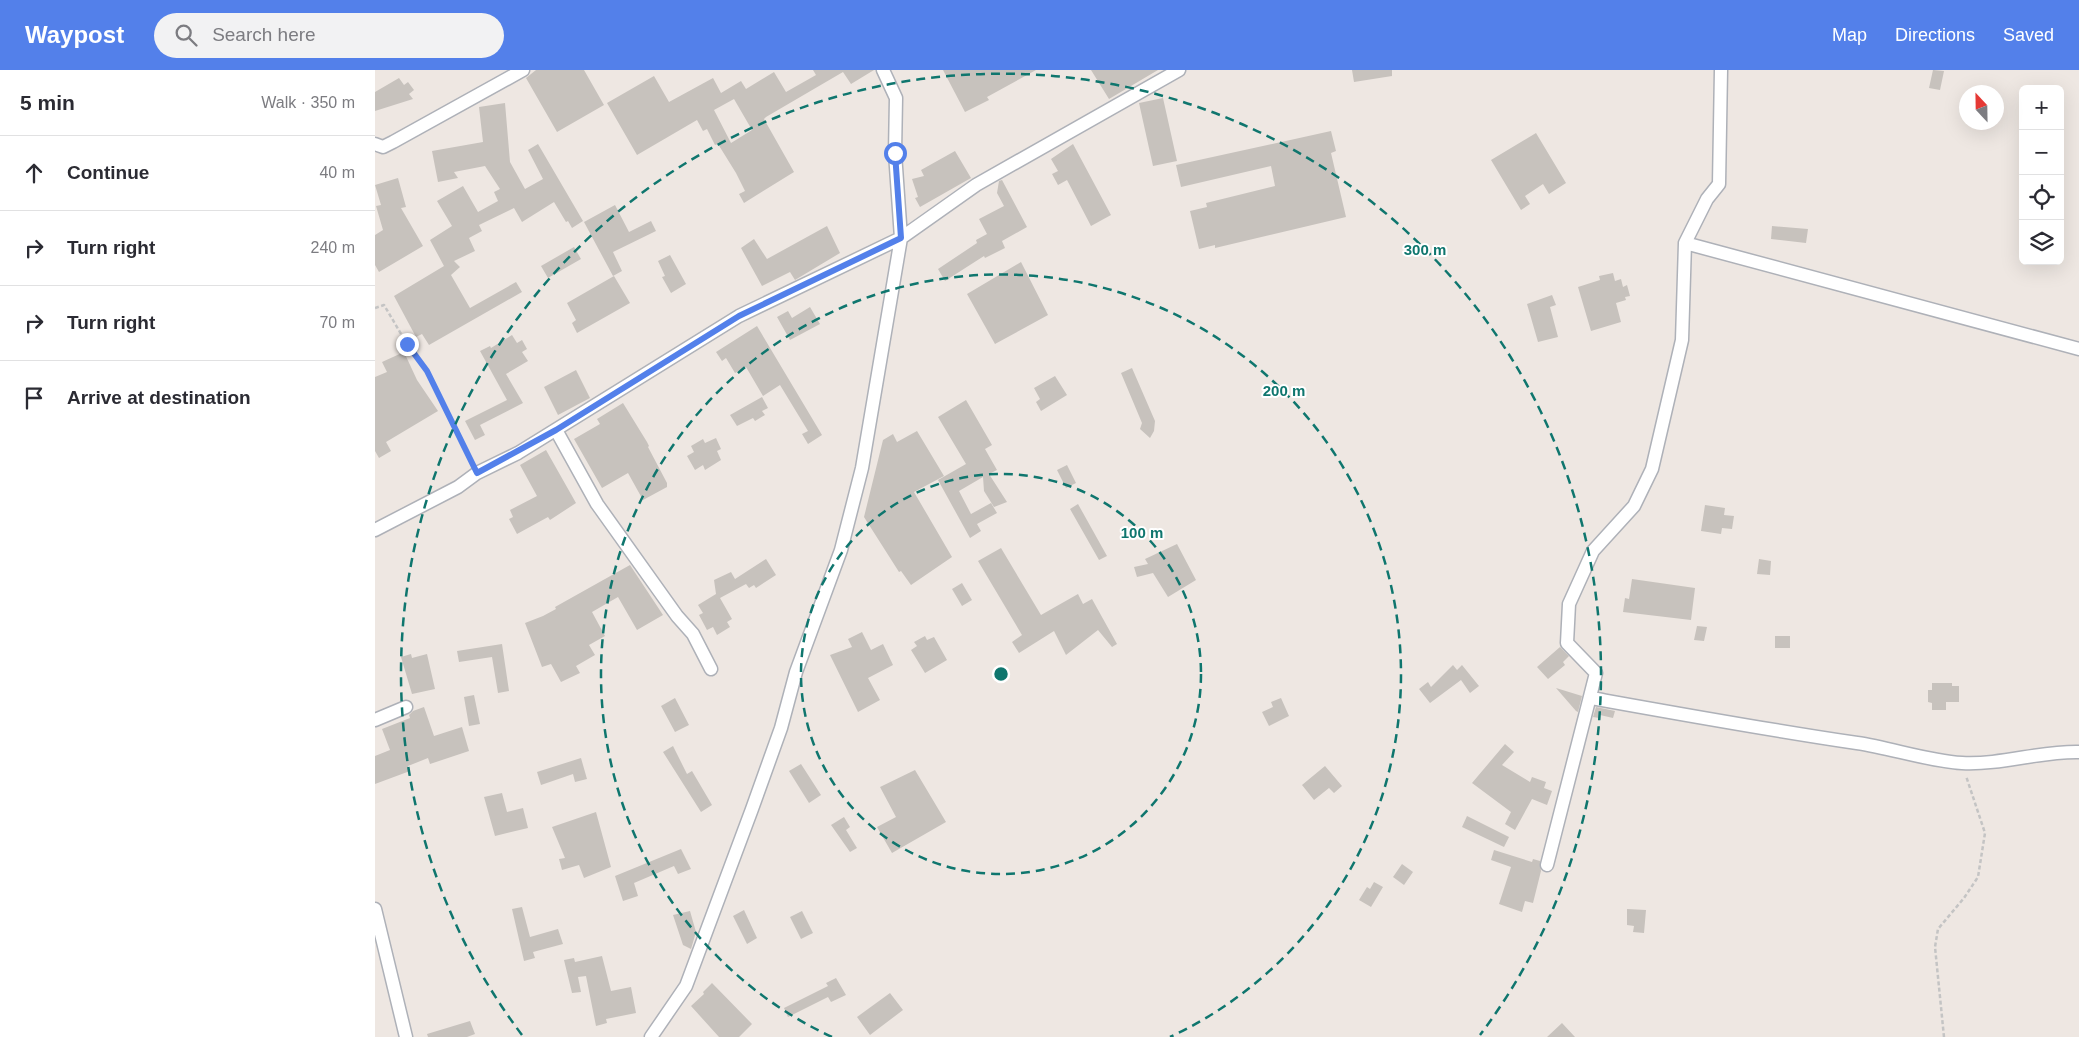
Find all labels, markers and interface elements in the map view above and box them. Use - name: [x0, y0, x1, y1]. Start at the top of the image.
- search box: [154, 13, 504, 58]
- text: Waypost: [25, 21, 124, 48]
- icon: search: [172, 21, 200, 49]
- text: Search here: [212, 24, 316, 45]
- text: Map: [1832, 25, 1867, 45]
- text: Directions: [1895, 25, 1975, 45]
- text: Saved: [2003, 25, 2054, 45]
- north arrow: [1959, 85, 2004, 130]
- map controls: [2019, 85, 2064, 265]
- button: +: [2019, 85, 2064, 130]
- text: 5 min: [20, 91, 75, 114]
- text: Walk · 350 m: [261, 94, 355, 111]
- button: −: [2019, 130, 2064, 175]
- route start: [884, 142, 907, 165]
- icon: ahead: [20, 159, 48, 187]
- text: Continue: [67, 162, 149, 183]
- text: 40 m: [319, 164, 355, 181]
- button: locate: [2019, 175, 2064, 220]
- button: layers: [2019, 220, 2064, 265]
- icon: right: [20, 234, 48, 262]
- text: Turn right: [67, 237, 155, 258]
- text: 240 m: [311, 239, 355, 256]
- text: 300 m: [1404, 241, 1446, 258]
- icon: right: [20, 309, 48, 337]
- text: Turn right: [67, 312, 155, 333]
- text: 70 m: [319, 314, 355, 331]
- route end: [396, 333, 419, 356]
- text: 200 m: [1263, 382, 1305, 399]
- icon: arrive: [20, 384, 48, 412]
- text: Arrive at destination: [67, 387, 251, 408]
- text: 100 m: [1121, 524, 1163, 541]
- centre of rings: [992, 665, 1010, 683]

